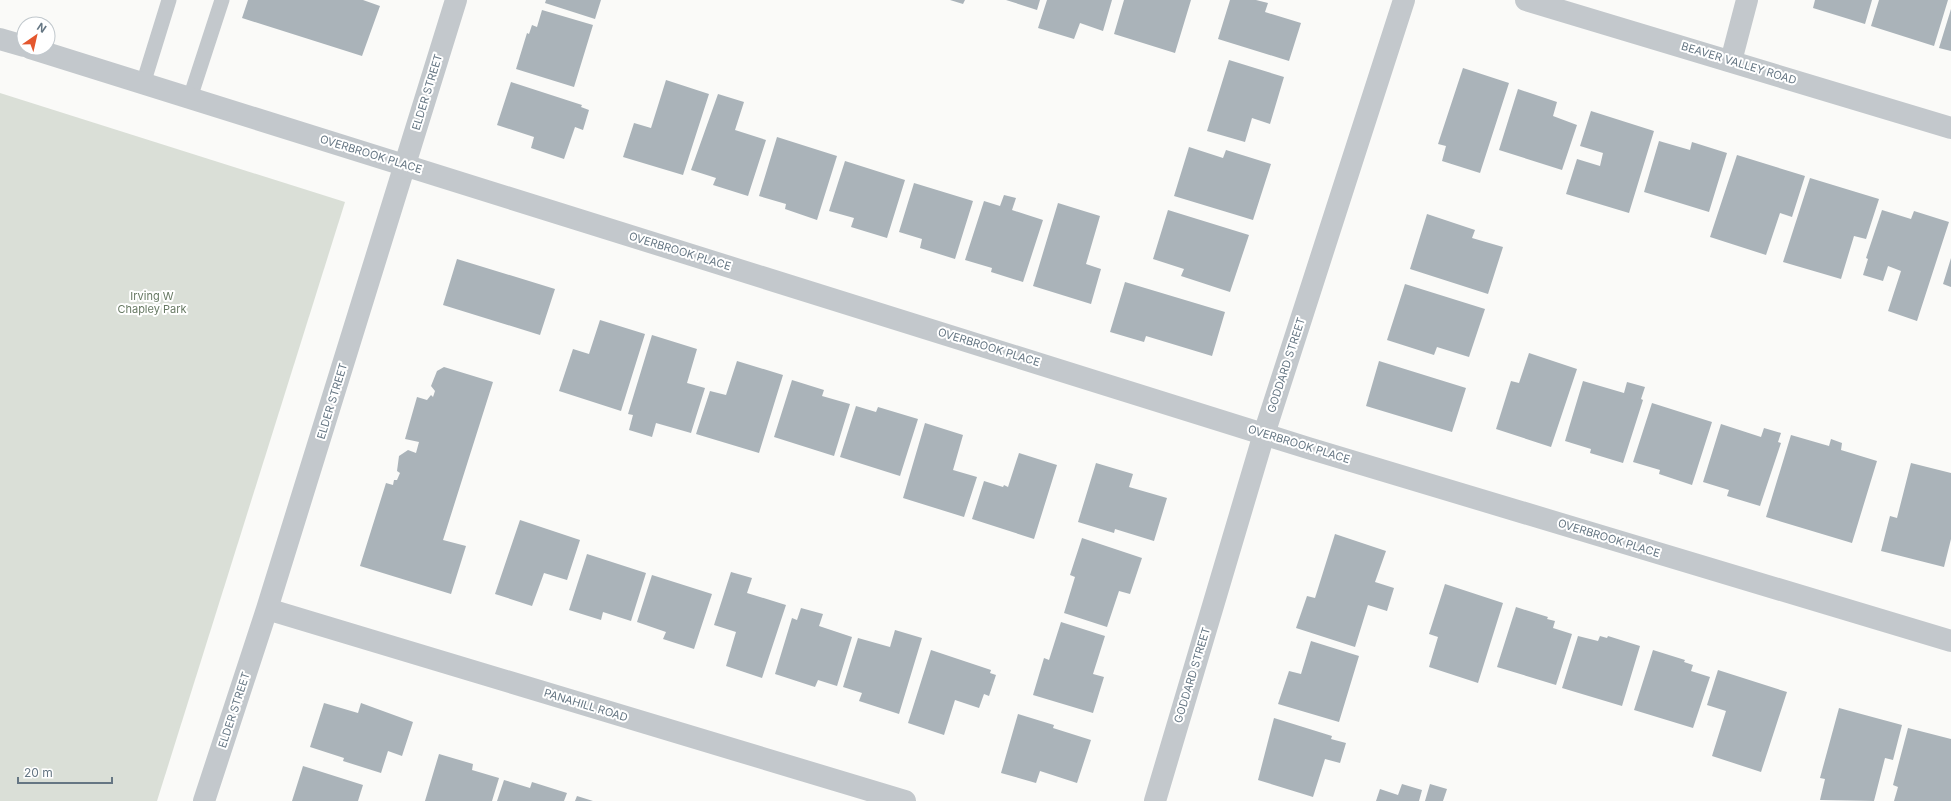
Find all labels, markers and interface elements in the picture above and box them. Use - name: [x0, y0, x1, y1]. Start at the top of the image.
- north arrow: [16, 16, 56, 56]
- text: N: [34, 20, 49, 36]
- street label: BEAVER VALLEY ROAD: [1680, 39, 1798, 87]
- street label: ELDER STREET: [409, 52, 445, 132]
- street label: OVERBROOK PLACE: [318, 132, 424, 176]
- street label: OVERBROOK PLACE: [627, 229, 733, 273]
- park label: Irving W Chapley Park: [117, 289, 187, 316]
- street label: GODDARD STREET: [1264, 316, 1308, 414]
- street label: OVERBROOK PLACE: [936, 325, 1042, 369]
- street label: ELDER STREET: [314, 361, 350, 441]
- street label: OVERBROOK PLACE: [1246, 422, 1352, 466]
- street label: OVERBROOK PLACE: [1556, 516, 1662, 560]
- street label: GODDARD STREET: [1171, 625, 1213, 725]
- street label: ELDER STREET: [215, 670, 253, 750]
- street label: PANAHILL ROAD: [542, 686, 630, 724]
- scale bar: [18, 759, 112, 785]
- text: 20 m: [24, 765, 53, 780]

